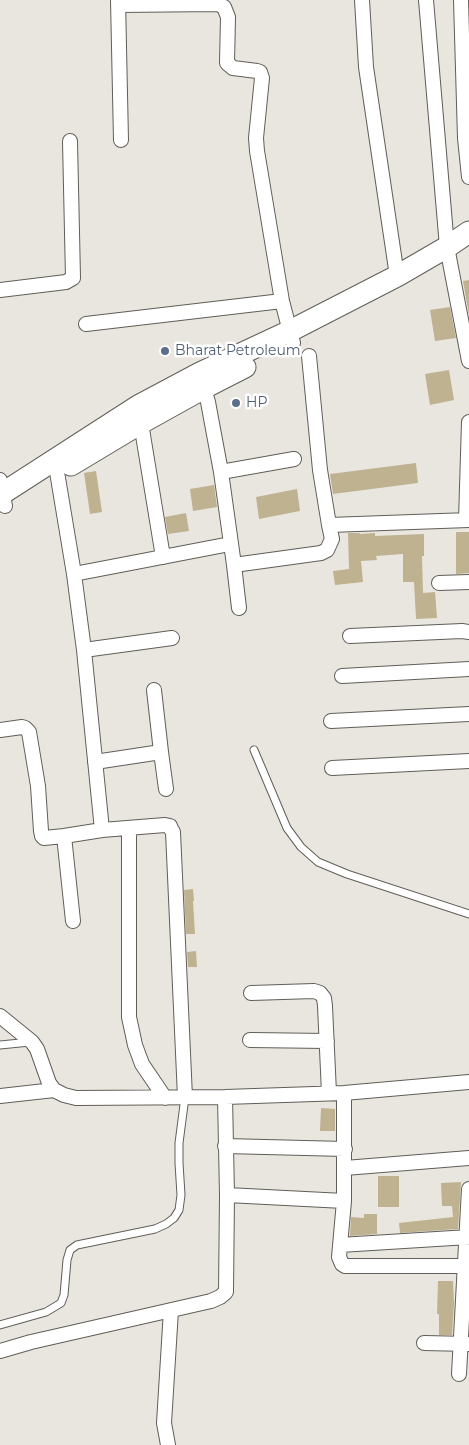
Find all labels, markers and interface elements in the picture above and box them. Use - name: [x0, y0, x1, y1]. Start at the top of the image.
- place label: Bharat Petroleum: [175, 343, 301, 359]
- marker: Bharat Petroleum: [159, 345, 171, 357]
- place label: HP: [246, 395, 267, 411]
- marker: HP: [230, 397, 242, 409]

